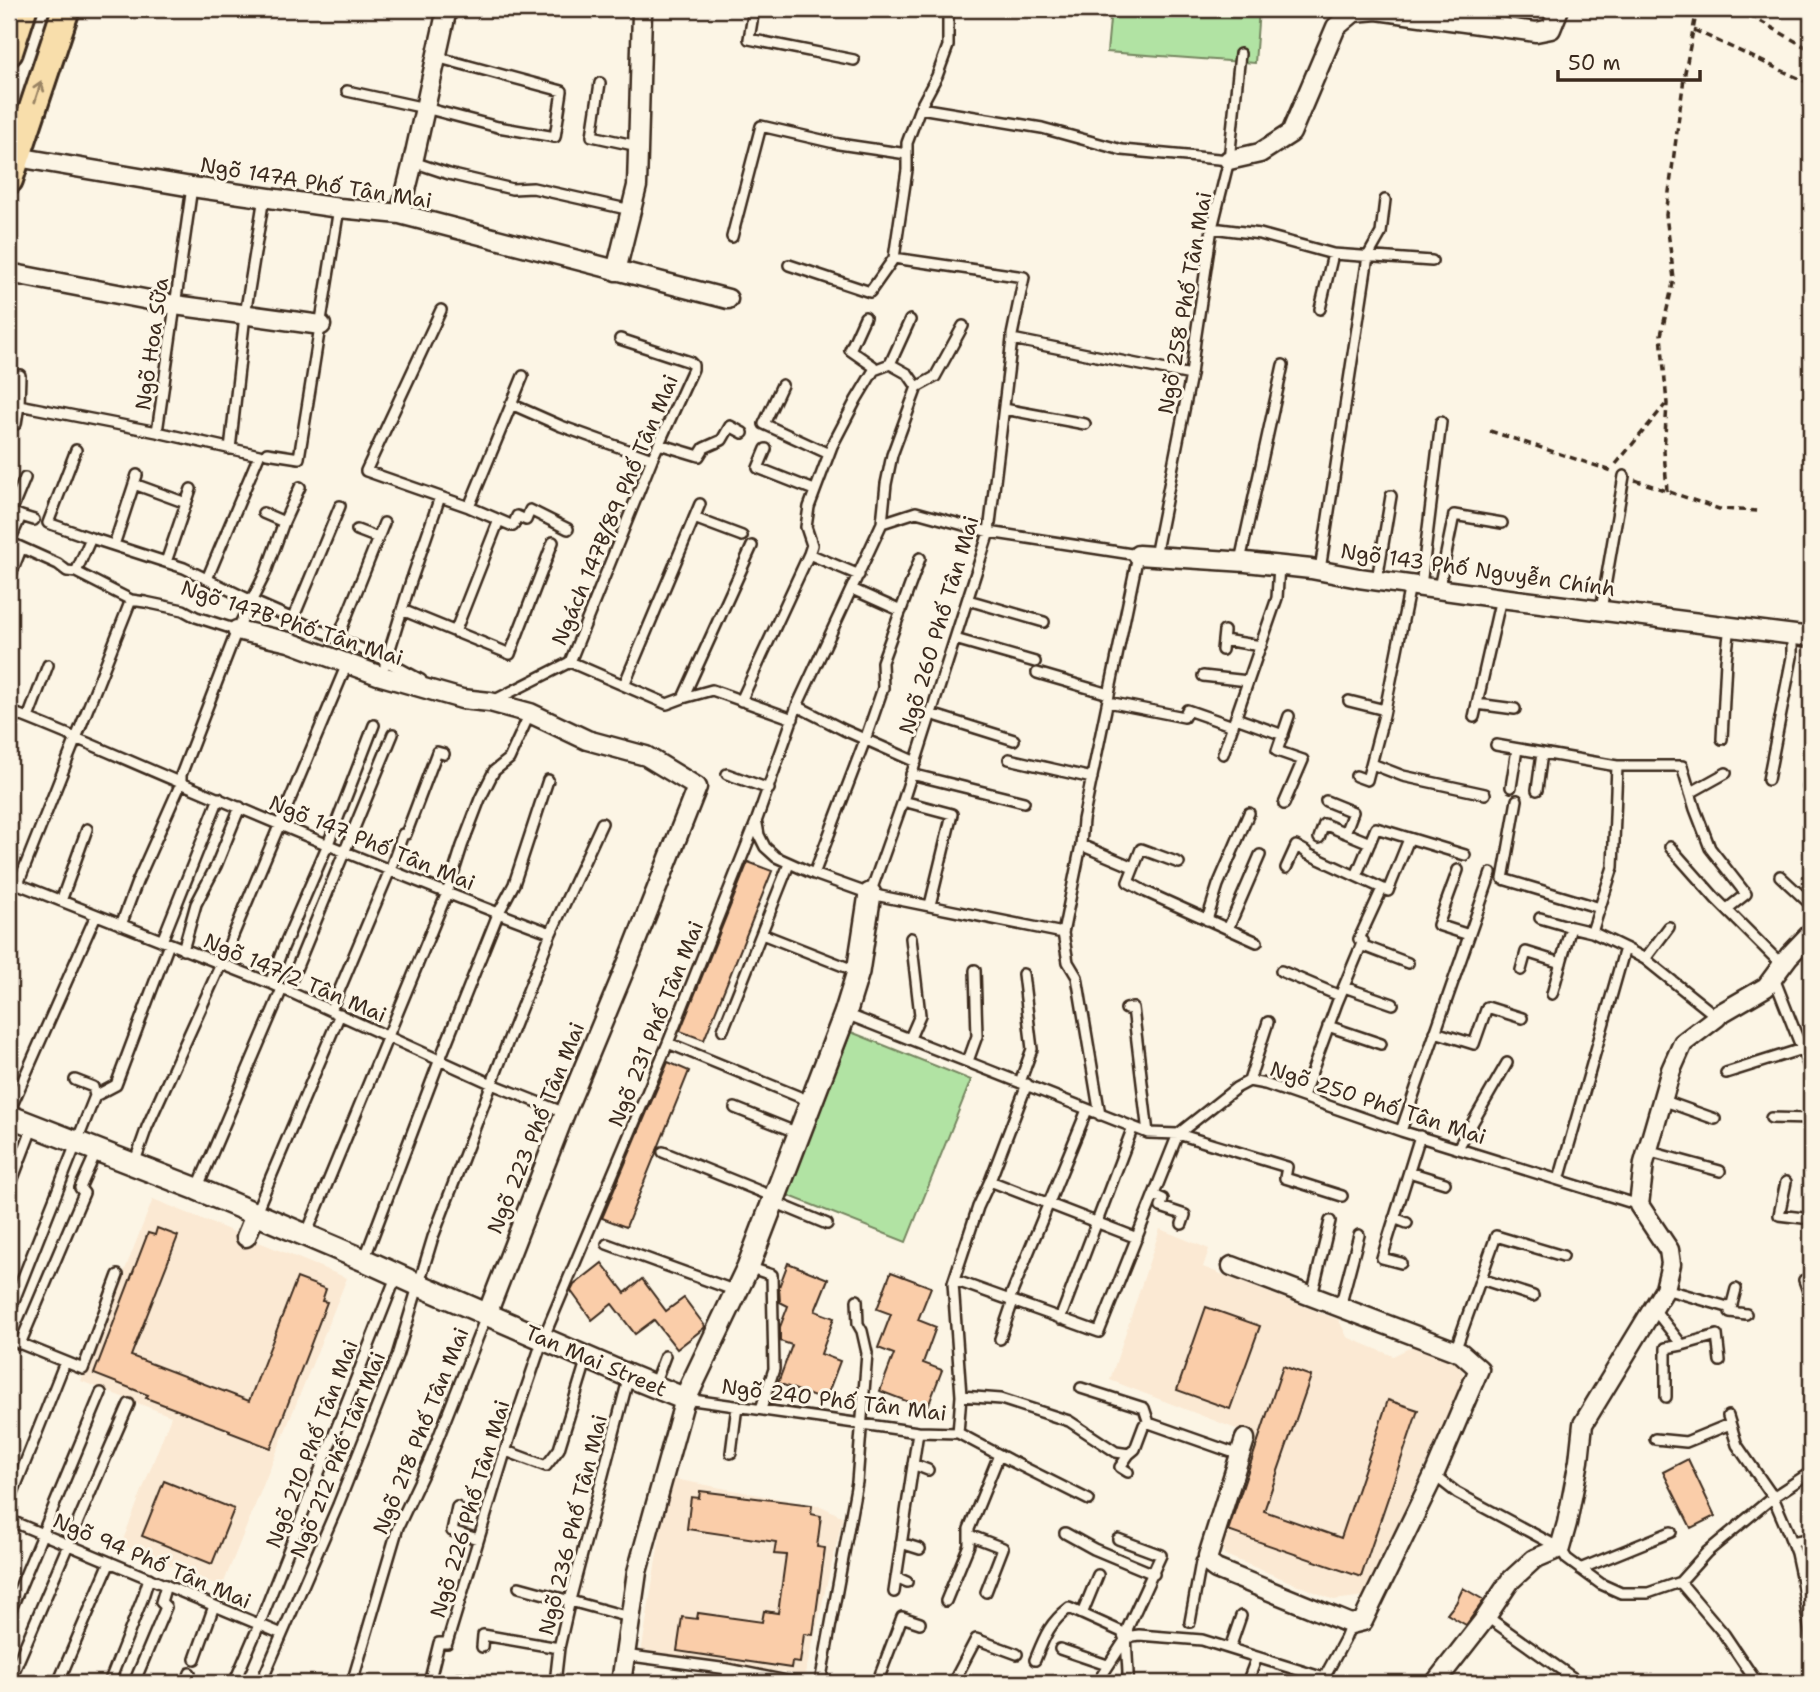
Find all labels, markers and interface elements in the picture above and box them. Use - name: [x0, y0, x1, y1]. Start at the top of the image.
- scale bar: [1558, 38, 1699, 82]
- text: 50 m: [1568, 49, 1621, 77]
- one-way arrow: [33, 82, 45, 104]
- street label: Ngõ 147A Phố Tân Mai: [198, 151, 434, 215]
- street label: Ngõ 258 Phố Tân Mai: [1152, 190, 1218, 416]
- street label: Ngõ Hoa Sữa: [129, 276, 175, 412]
- street label: Ngách 147B/89 Phố Tân Mai: [545, 370, 685, 650]
- street label: Ngõ 260 Phố Tân Mai: [892, 513, 986, 737]
- street label: Ngõ 143 Phố Nguyễn Chính: [1339, 537, 1617, 603]
- street label: Ngõ 147B Phố Tân Mai: [177, 574, 407, 672]
- street label: Ngõ 147 Phố Tân Mai: [265, 789, 479, 897]
- street label: Ngõ 231 Phố Tân Mai: [602, 917, 710, 1131]
- street label: Ngõ 147/2 Tân Mai: [199, 927, 391, 1029]
- street label: Ngõ 223 Phố Tân Mai: [481, 1018, 591, 1238]
- street label: Ngõ 250 Phố Tân Mai: [1266, 1055, 1490, 1151]
- street label: Tan Mai Street: [521, 1319, 671, 1403]
- street label: Ngõ 218 Phố Tân Mai: [367, 1323, 475, 1539]
- street label: Ngõ 210 Phố Tân Mai: [259, 1336, 365, 1552]
- street label: Ngõ 212 Phố Tân Mai: [284, 1348, 392, 1562]
- street label: Ngõ 240 Phố Tân Mai: [720, 1372, 948, 1428]
- street label: Ngõ 226 Phố Tân Mai: [424, 1397, 516, 1621]
- street label: Ngõ 236 Phố Tân Mai: [532, 1412, 614, 1638]
- street label: Ngõ 94 Phố Tân Mai: [49, 1507, 255, 1615]

